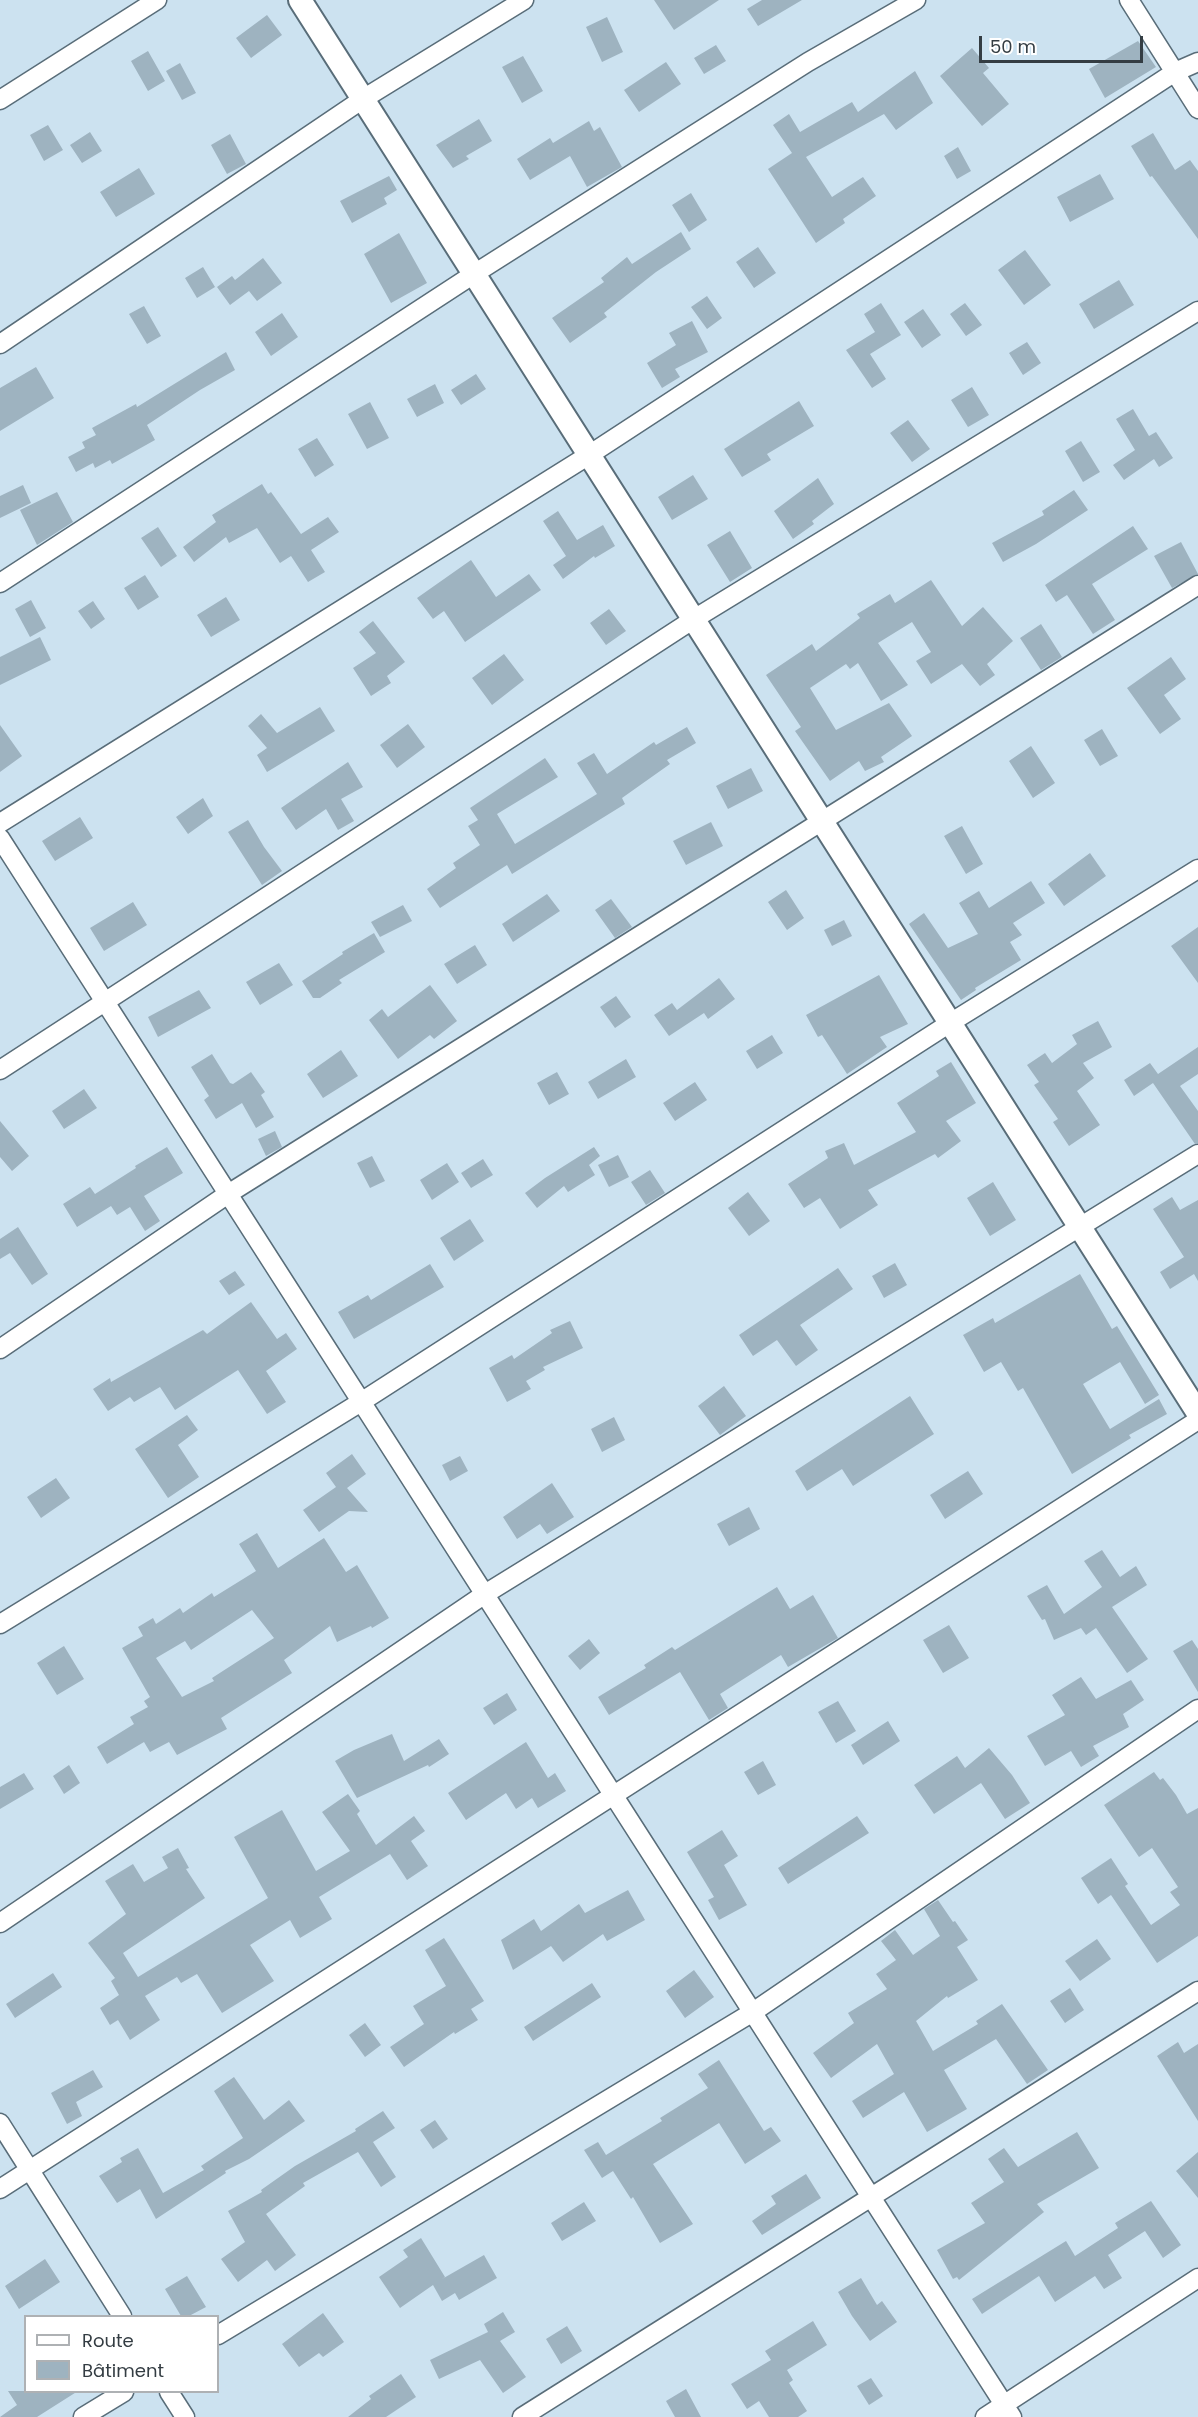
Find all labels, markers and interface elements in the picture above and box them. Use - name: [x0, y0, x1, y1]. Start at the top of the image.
- scale bar: [982, 24, 1146, 62]
- text: 50 m: [990, 34, 1036, 59]
- legend: [24, 2315, 219, 2393]
- text: Route: [82, 2328, 134, 2353]
- text: Bâtiment: [82, 2358, 164, 2383]

